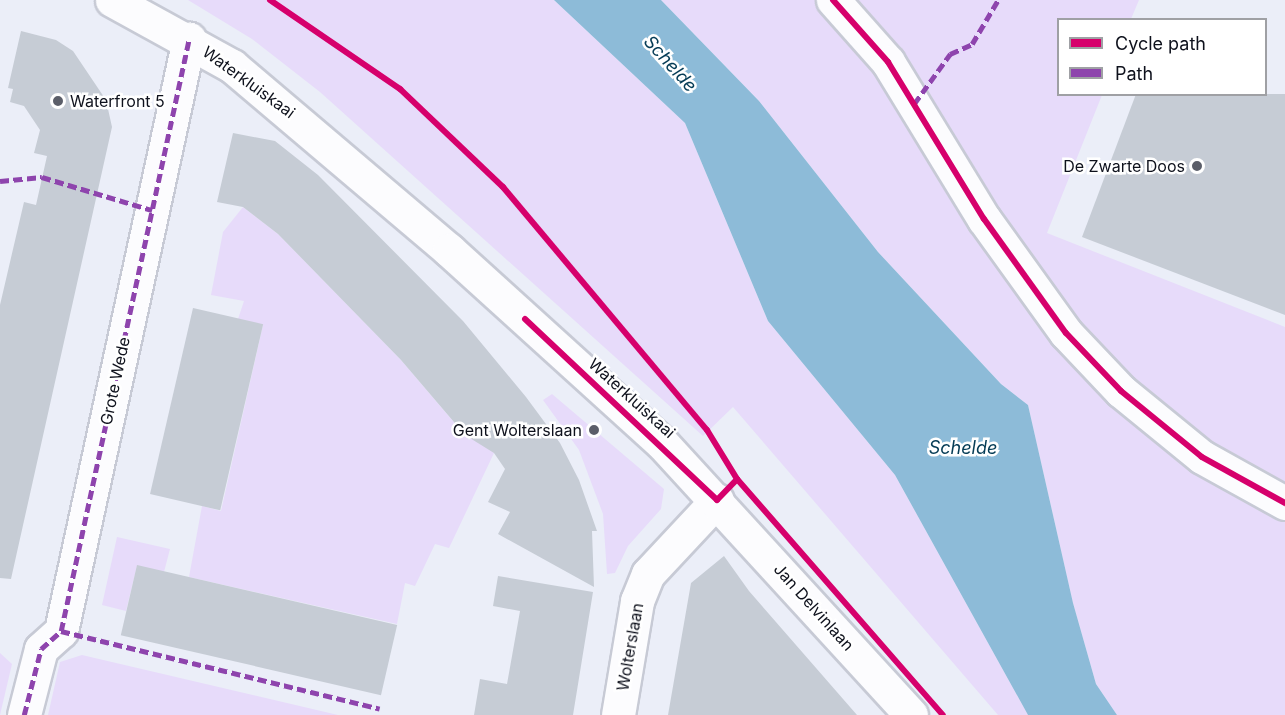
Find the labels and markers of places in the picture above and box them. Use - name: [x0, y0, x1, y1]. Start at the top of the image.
- place label: Waterfront 5: [70, 91, 165, 111]
- marker: Waterfront 5: [51, 94, 65, 108]
- place label: De Zwarte Doos: [1063, 156, 1185, 176]
- marker: De Zwarte Doos: [1190, 159, 1204, 173]
- place label: Gent Wolterslaan: [453, 420, 582, 440]
- marker: Gent Wolterslaan: [587, 423, 601, 437]

